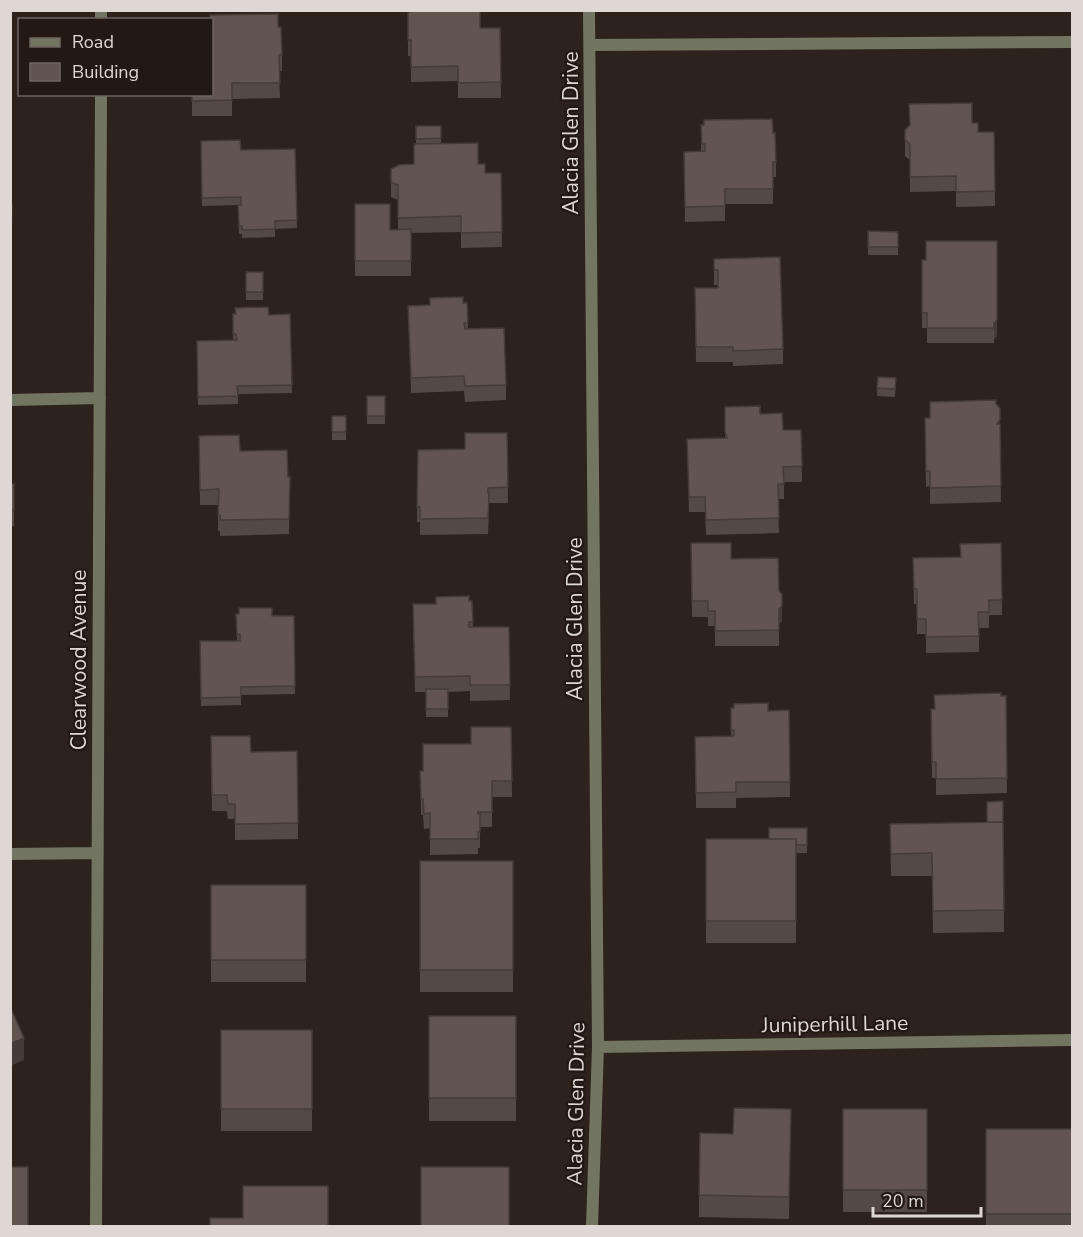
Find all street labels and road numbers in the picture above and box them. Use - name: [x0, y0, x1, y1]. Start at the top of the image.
- street label: Alacia Glen Drive: [557, 51, 585, 215]
- street label: Alacia Glen Drive: [561, 537, 589, 701]
- street label: Clearwood Avenue: [65, 570, 93, 750]
- street label: Juniperhill Lane: [760, 1009, 909, 1039]
- street label: Alacia Glen Drive: [561, 1022, 591, 1186]

